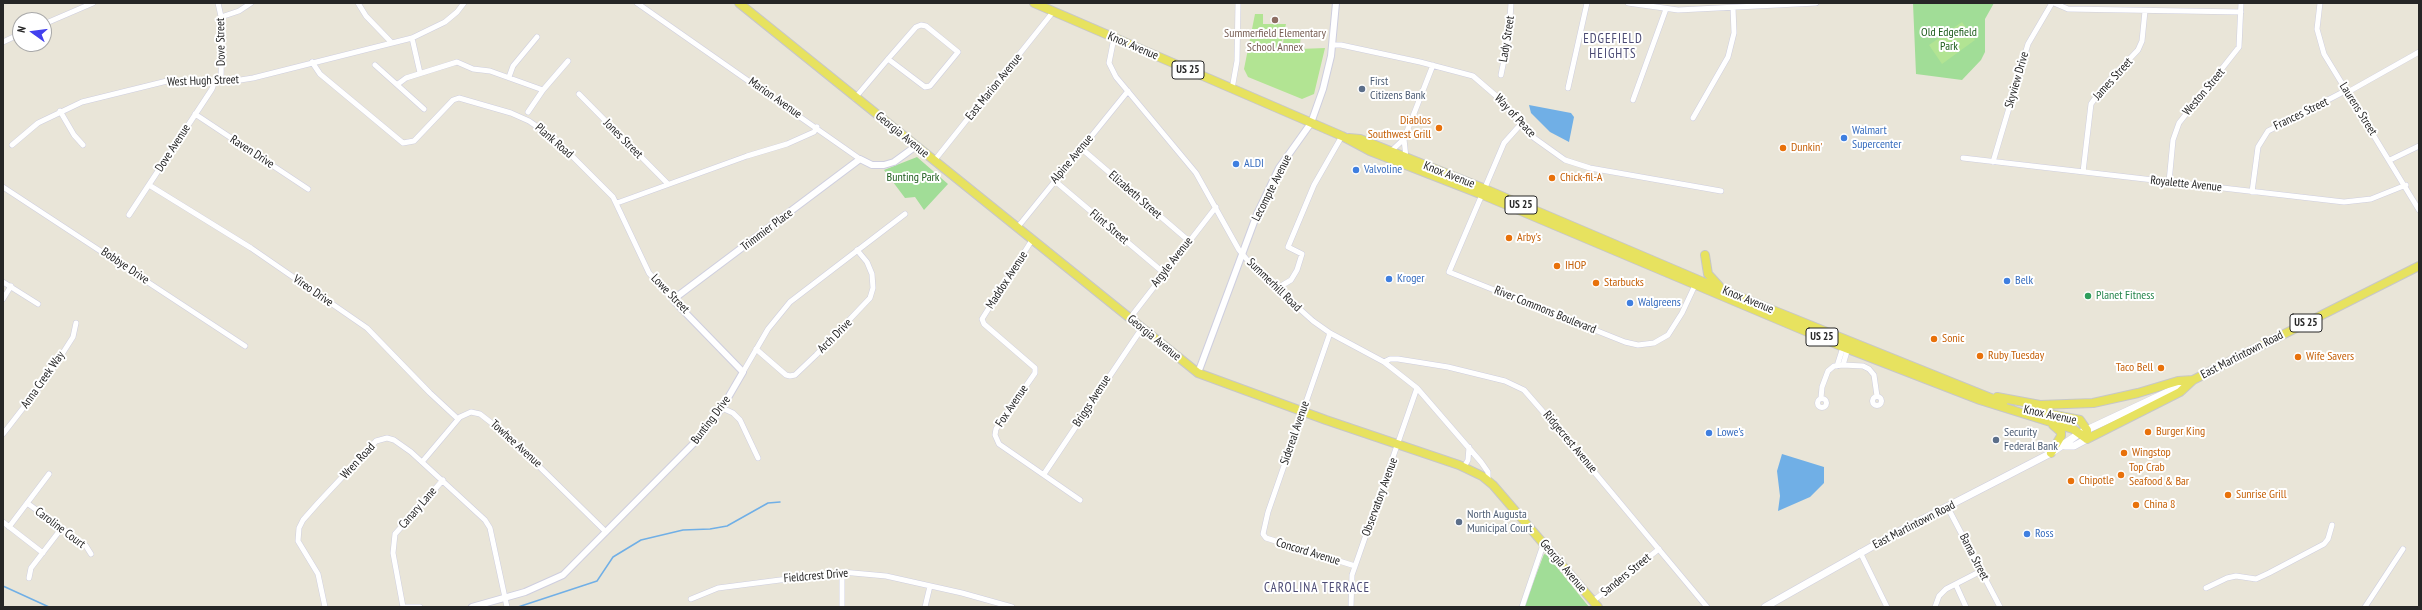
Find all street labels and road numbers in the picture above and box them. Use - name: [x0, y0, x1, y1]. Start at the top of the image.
- street label: Lady Street: [1496, 15, 1518, 63]
- street label: Dove Street: [213, 18, 229, 66]
- street label: Knox Avenue: [1105, 29, 1161, 63]
- street label: Skyview Drive: [2002, 50, 2032, 110]
- street label: East Marion Avenue: [963, 51, 1025, 123]
- street label: James Street: [2090, 55, 2136, 103]
- road number: US 25: [1172, 61, 1204, 79]
- street label: Weston Street: [2180, 65, 2228, 119]
- street label: West Hugh Street: [167, 73, 239, 89]
- street label: Marion Avenue: [746, 74, 804, 122]
- street label: Laurens Street: [2336, 80, 2380, 138]
- street label: Way of Peace: [1491, 91, 1539, 141]
- street label: Frances Street: [2271, 95, 2331, 133]
- street label: Georgia Avenue: [872, 109, 932, 161]
- street label: Jones Street: [600, 116, 646, 162]
- street label: Plank Road: [532, 120, 576, 162]
- street label: Dove Avenue: [152, 121, 194, 175]
- street label: Raven Drive: [227, 132, 277, 172]
- street label: Alpine Avenue: [1047, 132, 1097, 186]
- street label: Lecompte Avenue: [1249, 152, 1295, 224]
- street label: Knox Avenue: [1421, 159, 1477, 191]
- street label: Elizabeth Street: [1105, 168, 1165, 222]
- street label: Royalette Avenue: [2150, 173, 2222, 195]
- road number: US 25: [1505, 196, 1537, 214]
- street label: Trimmier Place: [738, 206, 796, 254]
- street label: Flint Street: [1087, 207, 1131, 247]
- street label: Argyle Avenue: [1148, 234, 1196, 290]
- street label: Bobbye Drive: [98, 245, 152, 287]
- street label: Maddox Avenue: [983, 249, 1031, 311]
- street label: Summerhill Road: [1244, 255, 1304, 315]
- street label: Lowe Street: [648, 271, 692, 317]
- street label: Vireo Drive: [290, 272, 336, 310]
- street label: River Commons Boulevard: [1492, 283, 1598, 337]
- street label: Knox Avenue: [1720, 283, 1776, 317]
- street label: Georgia Avenue: [1124, 312, 1184, 364]
- road number: US 25: [2290, 314, 2322, 332]
- street label: Arch Drive: [815, 316, 855, 356]
- road number: US 25: [1806, 328, 1838, 346]
- street label: East Martintown Road: [2198, 328, 2286, 382]
- street label: Anna Creek Way: [18, 349, 68, 411]
- street label: Briggs Avenue: [1070, 372, 1114, 430]
- street label: Fox Avenue: [993, 382, 1031, 430]
- street label: Bunting Drive: [688, 393, 734, 447]
- street label: Sidereal Avenue: [1277, 399, 1313, 467]
- street label: Knox Avenue: [2022, 402, 2078, 428]
- street label: Ridgecrest Avenue: [1540, 408, 1600, 476]
- street label: Towhee Avenue: [487, 417, 545, 471]
- street label: Wren Road: [338, 440, 378, 482]
- street label: Observatory Avenue: [1359, 456, 1401, 538]
- street label: Canary Lane: [396, 484, 440, 532]
- street label: East Martintown Road: [1870, 498, 1958, 552]
- street label: Caroline Court: [32, 504, 88, 552]
- street label: Bama Street: [1956, 531, 1992, 583]
- street label: Concord Avenue: [1274, 535, 1342, 569]
- street label: Georgia Avenue: [1537, 537, 1589, 595]
- street label: Sanders Street: [1598, 550, 1654, 600]
- street label: Fieldcrest Drive: [783, 566, 849, 586]

